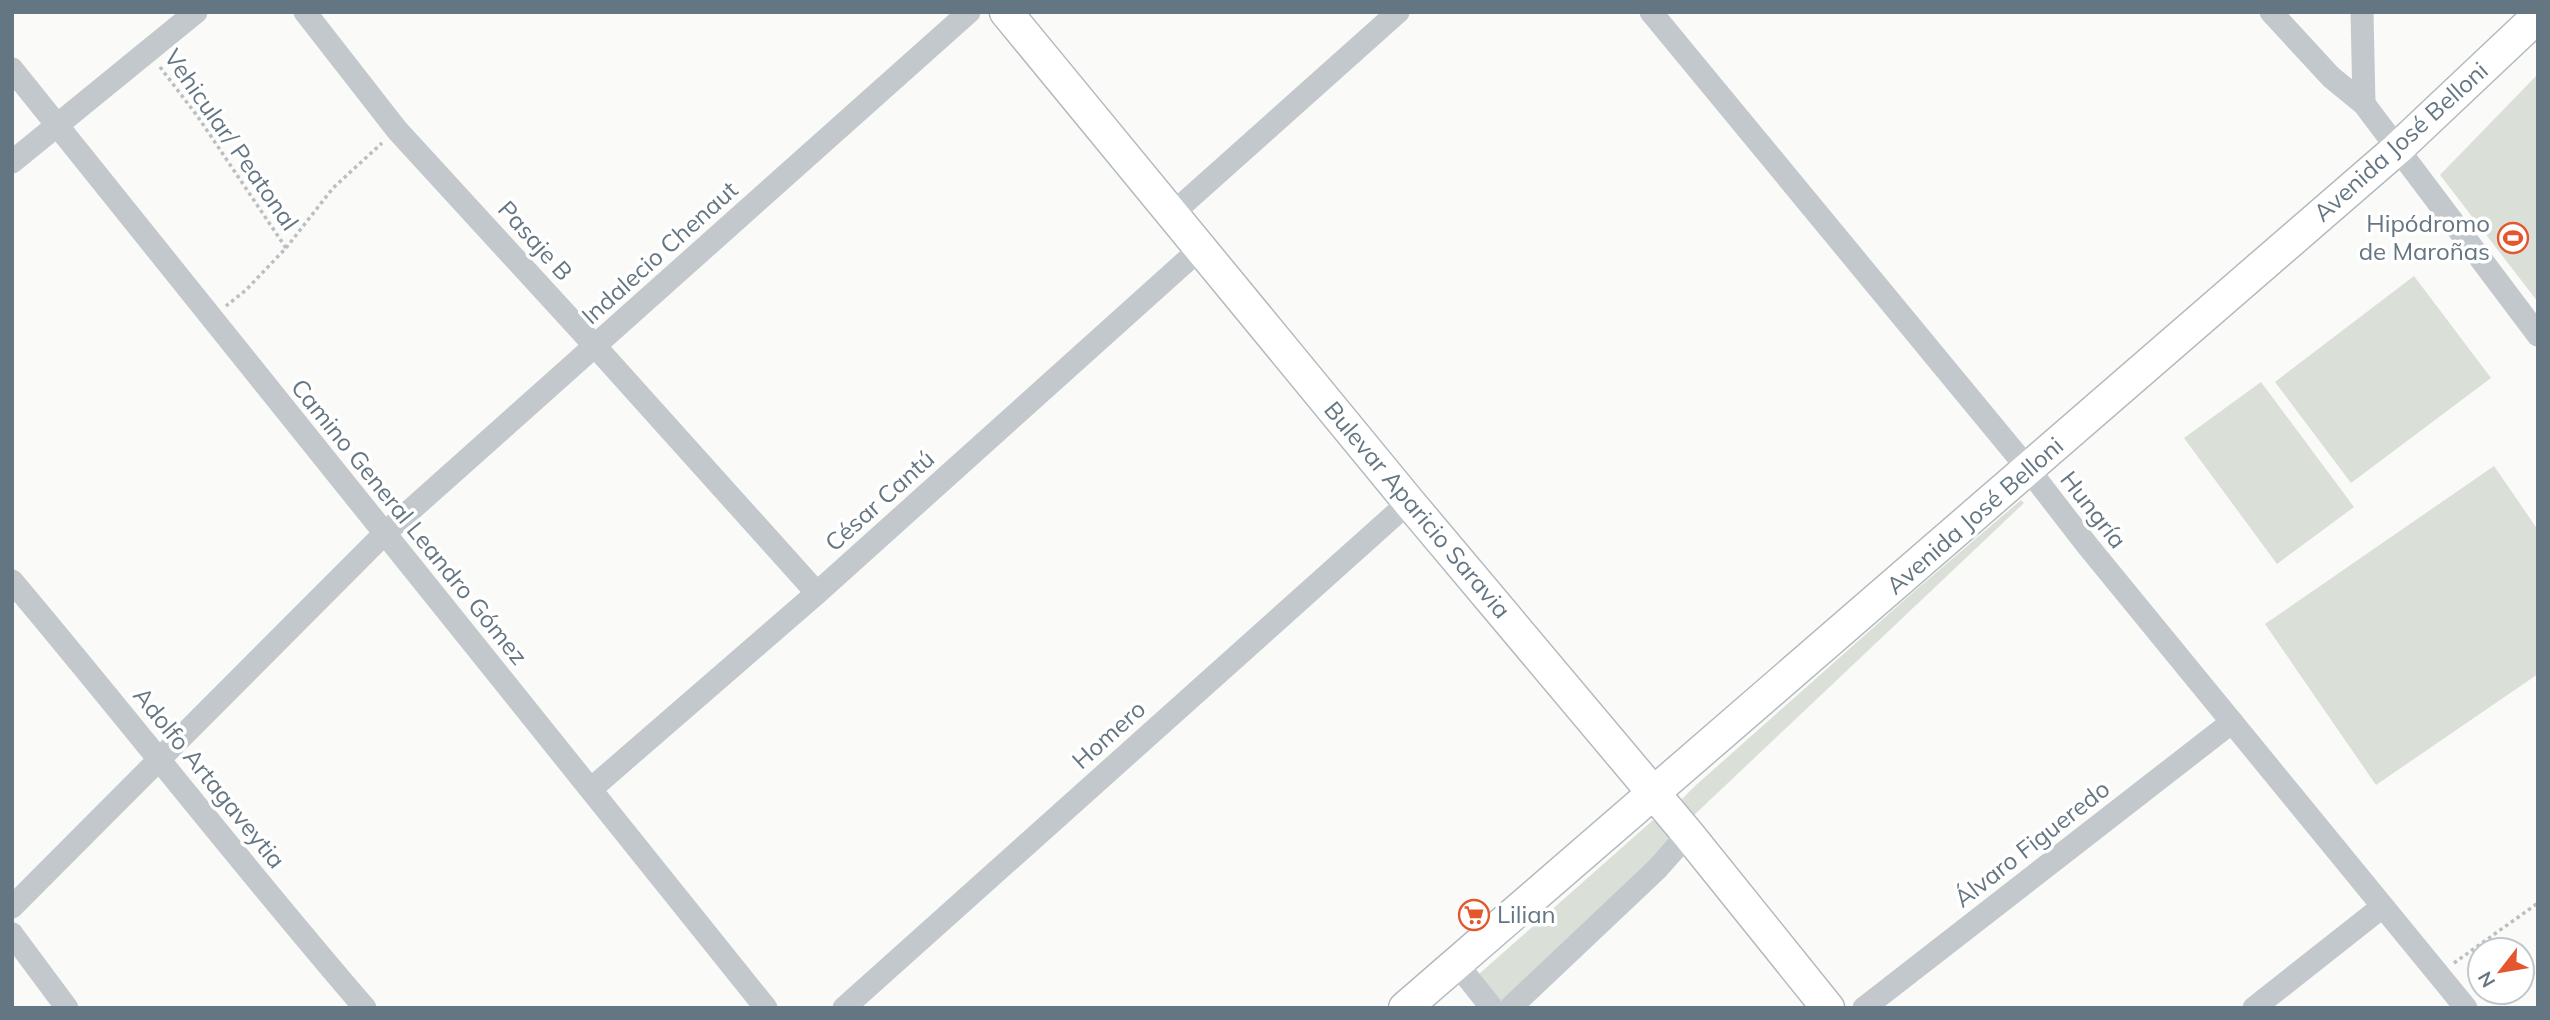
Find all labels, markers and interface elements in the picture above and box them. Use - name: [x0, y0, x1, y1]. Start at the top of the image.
- street label: Vehicular/ Peatonal: [158, 43, 306, 236]
- street label: Avenida José Belloni: [2307, 55, 2494, 228]
- street label: Indalecio Chenaut: [575, 174, 744, 330]
- street label: Pasaje B: [492, 194, 579, 286]
- place label: Hipódromo de Maroñas: [2359, 208, 2490, 266]
- sports icon: Hipódromo de Maroñas: [2496, 221, 2530, 255]
- street label: Camino General Leandro Gómez: [285, 372, 534, 670]
- street label: Bulevar Aparicio Saravia: [1318, 395, 1517, 624]
- street label: Avenida José Belloni: [1880, 430, 2069, 600]
- street label: César Cantú: [819, 443, 940, 557]
- street label: Hungría: [2054, 465, 2133, 554]
- street label: Adolfo Artagaveytia: [127, 681, 292, 874]
- street label: Homero: [1065, 694, 1151, 775]
- street label: Álvaro Figueredo: [1948, 773, 2115, 913]
- supermarket icon: Lilian: [1457, 898, 1491, 932]
- place label: Lilian: [1497, 899, 1556, 929]
- north arrow: [2466, 936, 2536, 1006]
- text: N: [2472, 967, 2500, 992]

